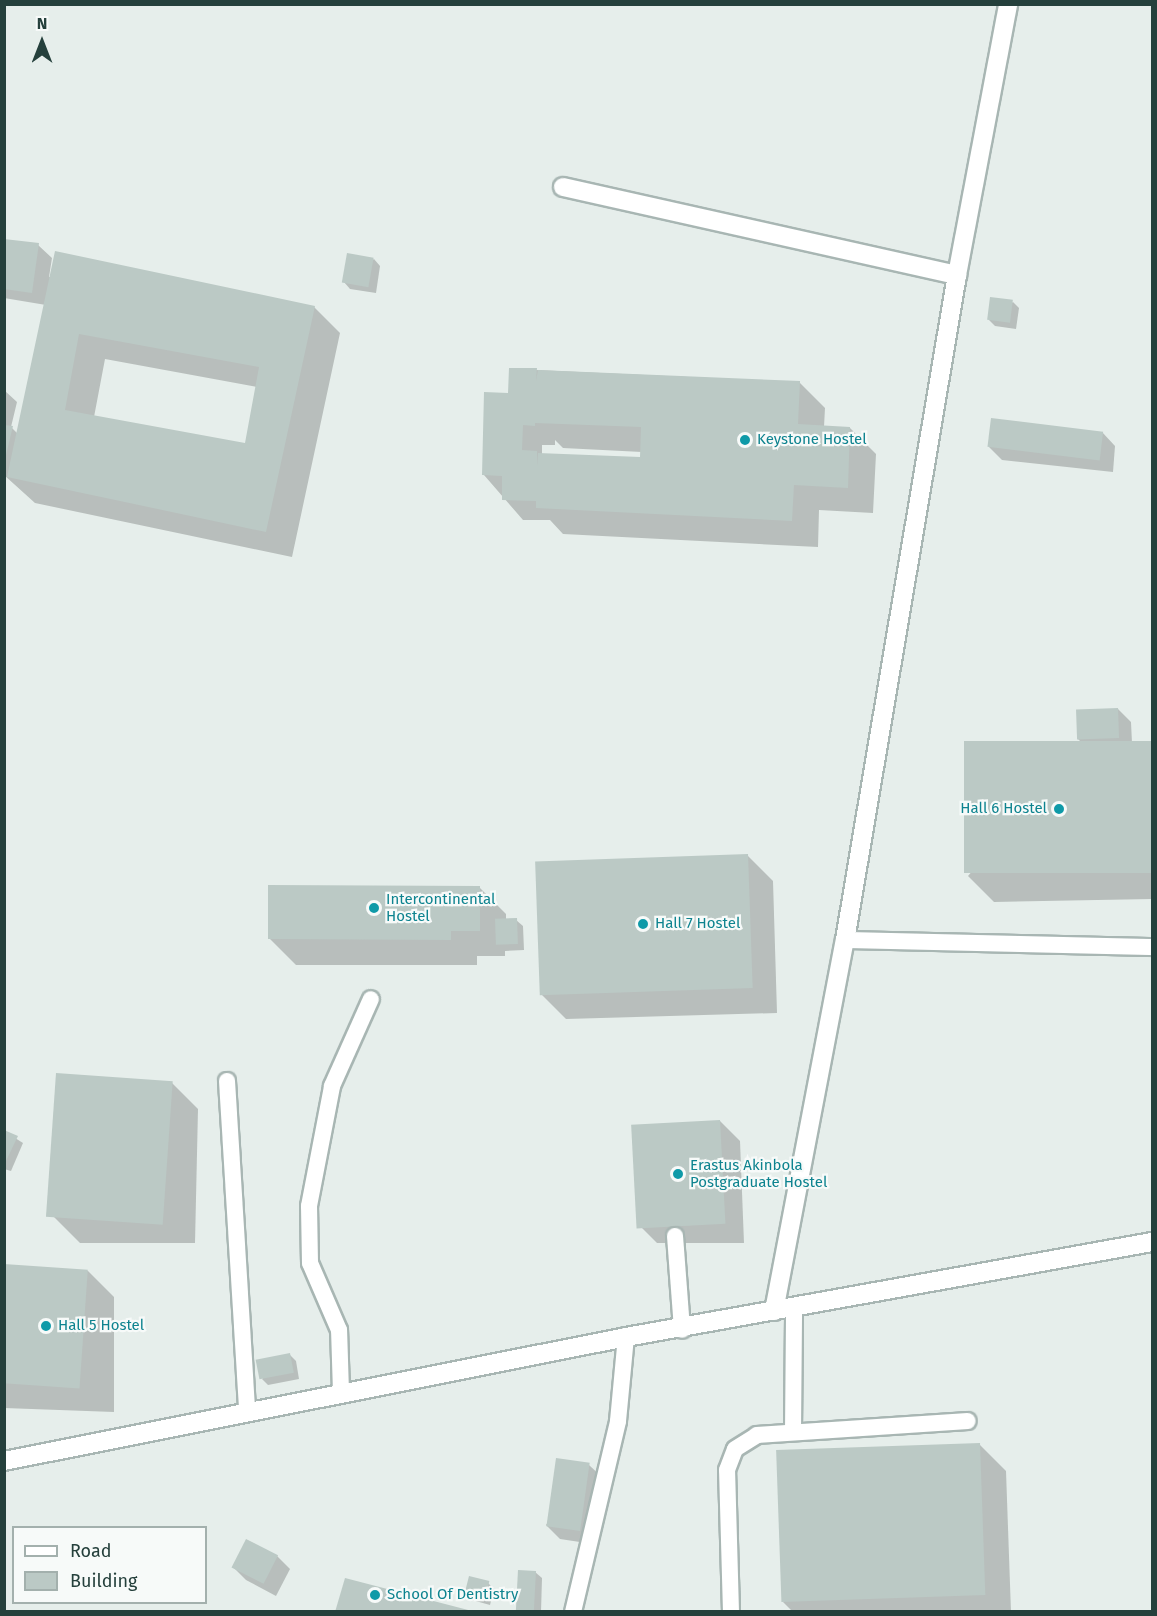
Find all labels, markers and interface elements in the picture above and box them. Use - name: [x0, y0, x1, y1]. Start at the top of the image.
- north arrow: [12, 12, 72, 72]
- text: N: [37, 14, 47, 33]
- place label: Keystone Hostel: [757, 431, 867, 449]
- marker: Keystone Hostel: [738, 433, 752, 447]
- place label: Hall 6 Hostel: [960, 800, 1047, 818]
- marker: Hall 6 Hostel: [1052, 802, 1066, 816]
- place label: Intercontinental Hostel: [386, 890, 495, 925]
- marker: Intercontinental Hostel: [367, 901, 381, 915]
- place label: Hall 7 Hostel: [655, 915, 740, 933]
- marker: Hall 7 Hostel: [636, 917, 650, 931]
- place label: Erastus Akinbola Postgraduate Hostel: [690, 1156, 827, 1191]
- marker: Erastus Akinbola Postgraduate Hostel: [671, 1167, 685, 1181]
- place label: Hall 5 Hostel: [58, 1317, 144, 1335]
- marker: Hall 5 Hostel: [39, 1319, 53, 1333]
- legend: [12, 1526, 207, 1604]
- text: Road: [70, 1540, 112, 1562]
- text: Building: [70, 1570, 137, 1592]
- place label: School Of Dentistry: [387, 1586, 518, 1604]
- marker: School Of Dentistry: [368, 1588, 382, 1602]

